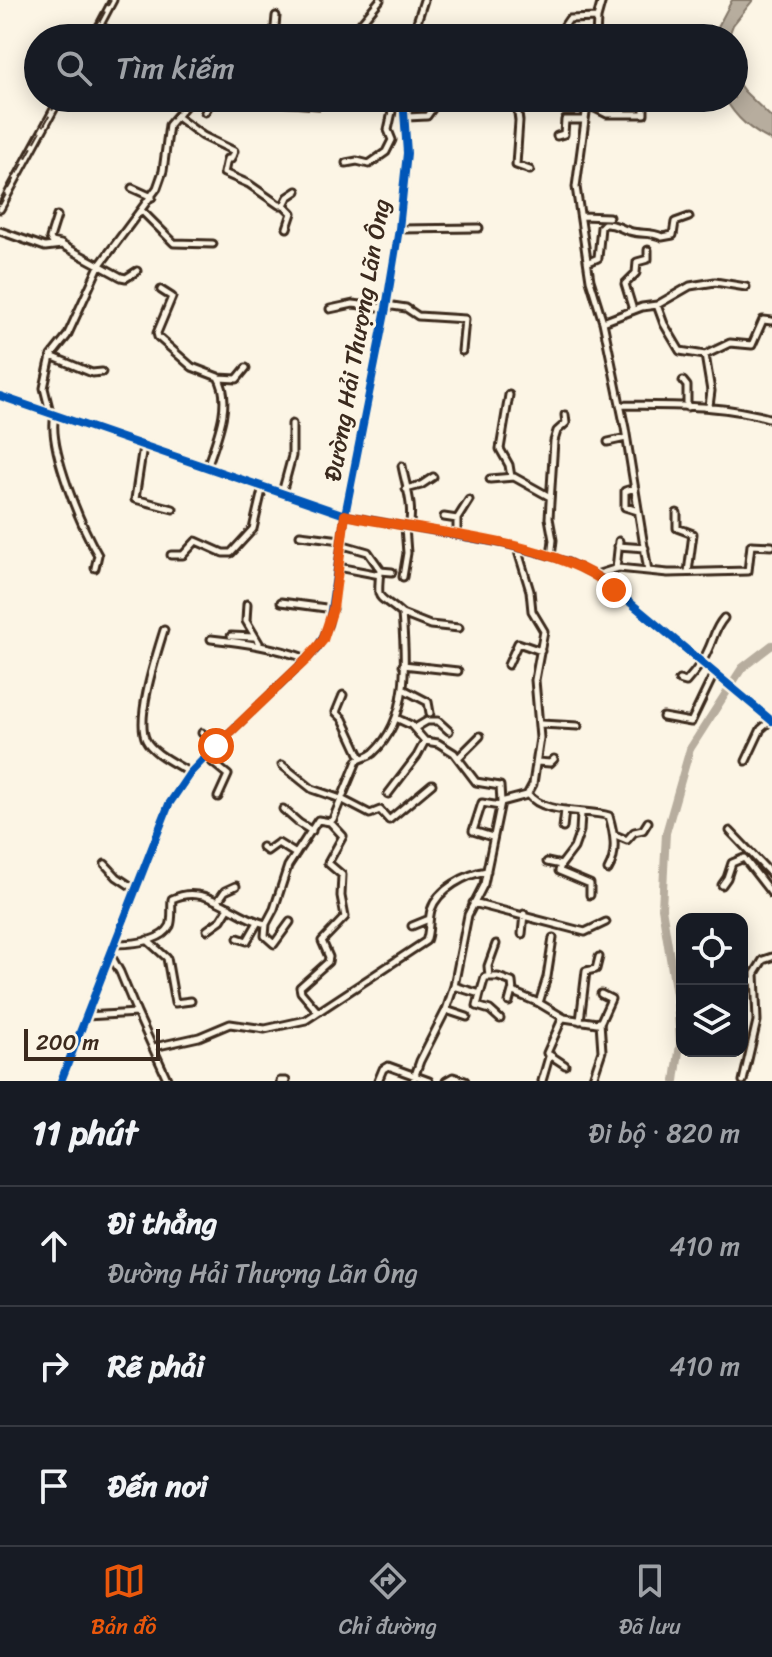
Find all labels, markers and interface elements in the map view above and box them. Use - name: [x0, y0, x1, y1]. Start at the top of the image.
- search box: [24, 24, 748, 112]
- text: Tìm kiếm: [116, 41, 234, 95]
- icon: search: [52, 46, 96, 90]
- street label: Đường Hải Thượng Lãn Ông: [311, 196, 403, 484]
- route end: [596, 572, 632, 608]
- route start: [198, 728, 234, 764]
- map controls: [676, 913, 748, 1057]
- button: locate: [676, 913, 748, 985]
- button: layers: [676, 985, 748, 1057]
- text: 200 m: [36, 1023, 99, 1062]
- scale bar: [24, 1025, 160, 1061]
- text: 11 phút: [32, 1103, 138, 1163]
- text: Đi bộ · 820 m: [589, 1110, 740, 1156]
- text: Đi thẳng: [108, 1196, 217, 1250]
- text: 410 m: [669, 1223, 740, 1269]
- icon: ahead: [32, 1224, 76, 1268]
- text: Đường Hải Thượng Lãn Ông: [108, 1250, 418, 1296]
- text: Rẽ phải: [108, 1339, 204, 1393]
- text: 410 m: [669, 1343, 740, 1389]
- icon: right: [32, 1344, 76, 1388]
- text: Đến nơi: [108, 1459, 207, 1513]
- icon: arrive: [32, 1464, 76, 1508]
- tab: Bản đồ: [91, 1559, 156, 1646]
- tab: Chỉ đường: [339, 1559, 437, 1646]
- tab: Đã lưu: [619, 1559, 681, 1646]

